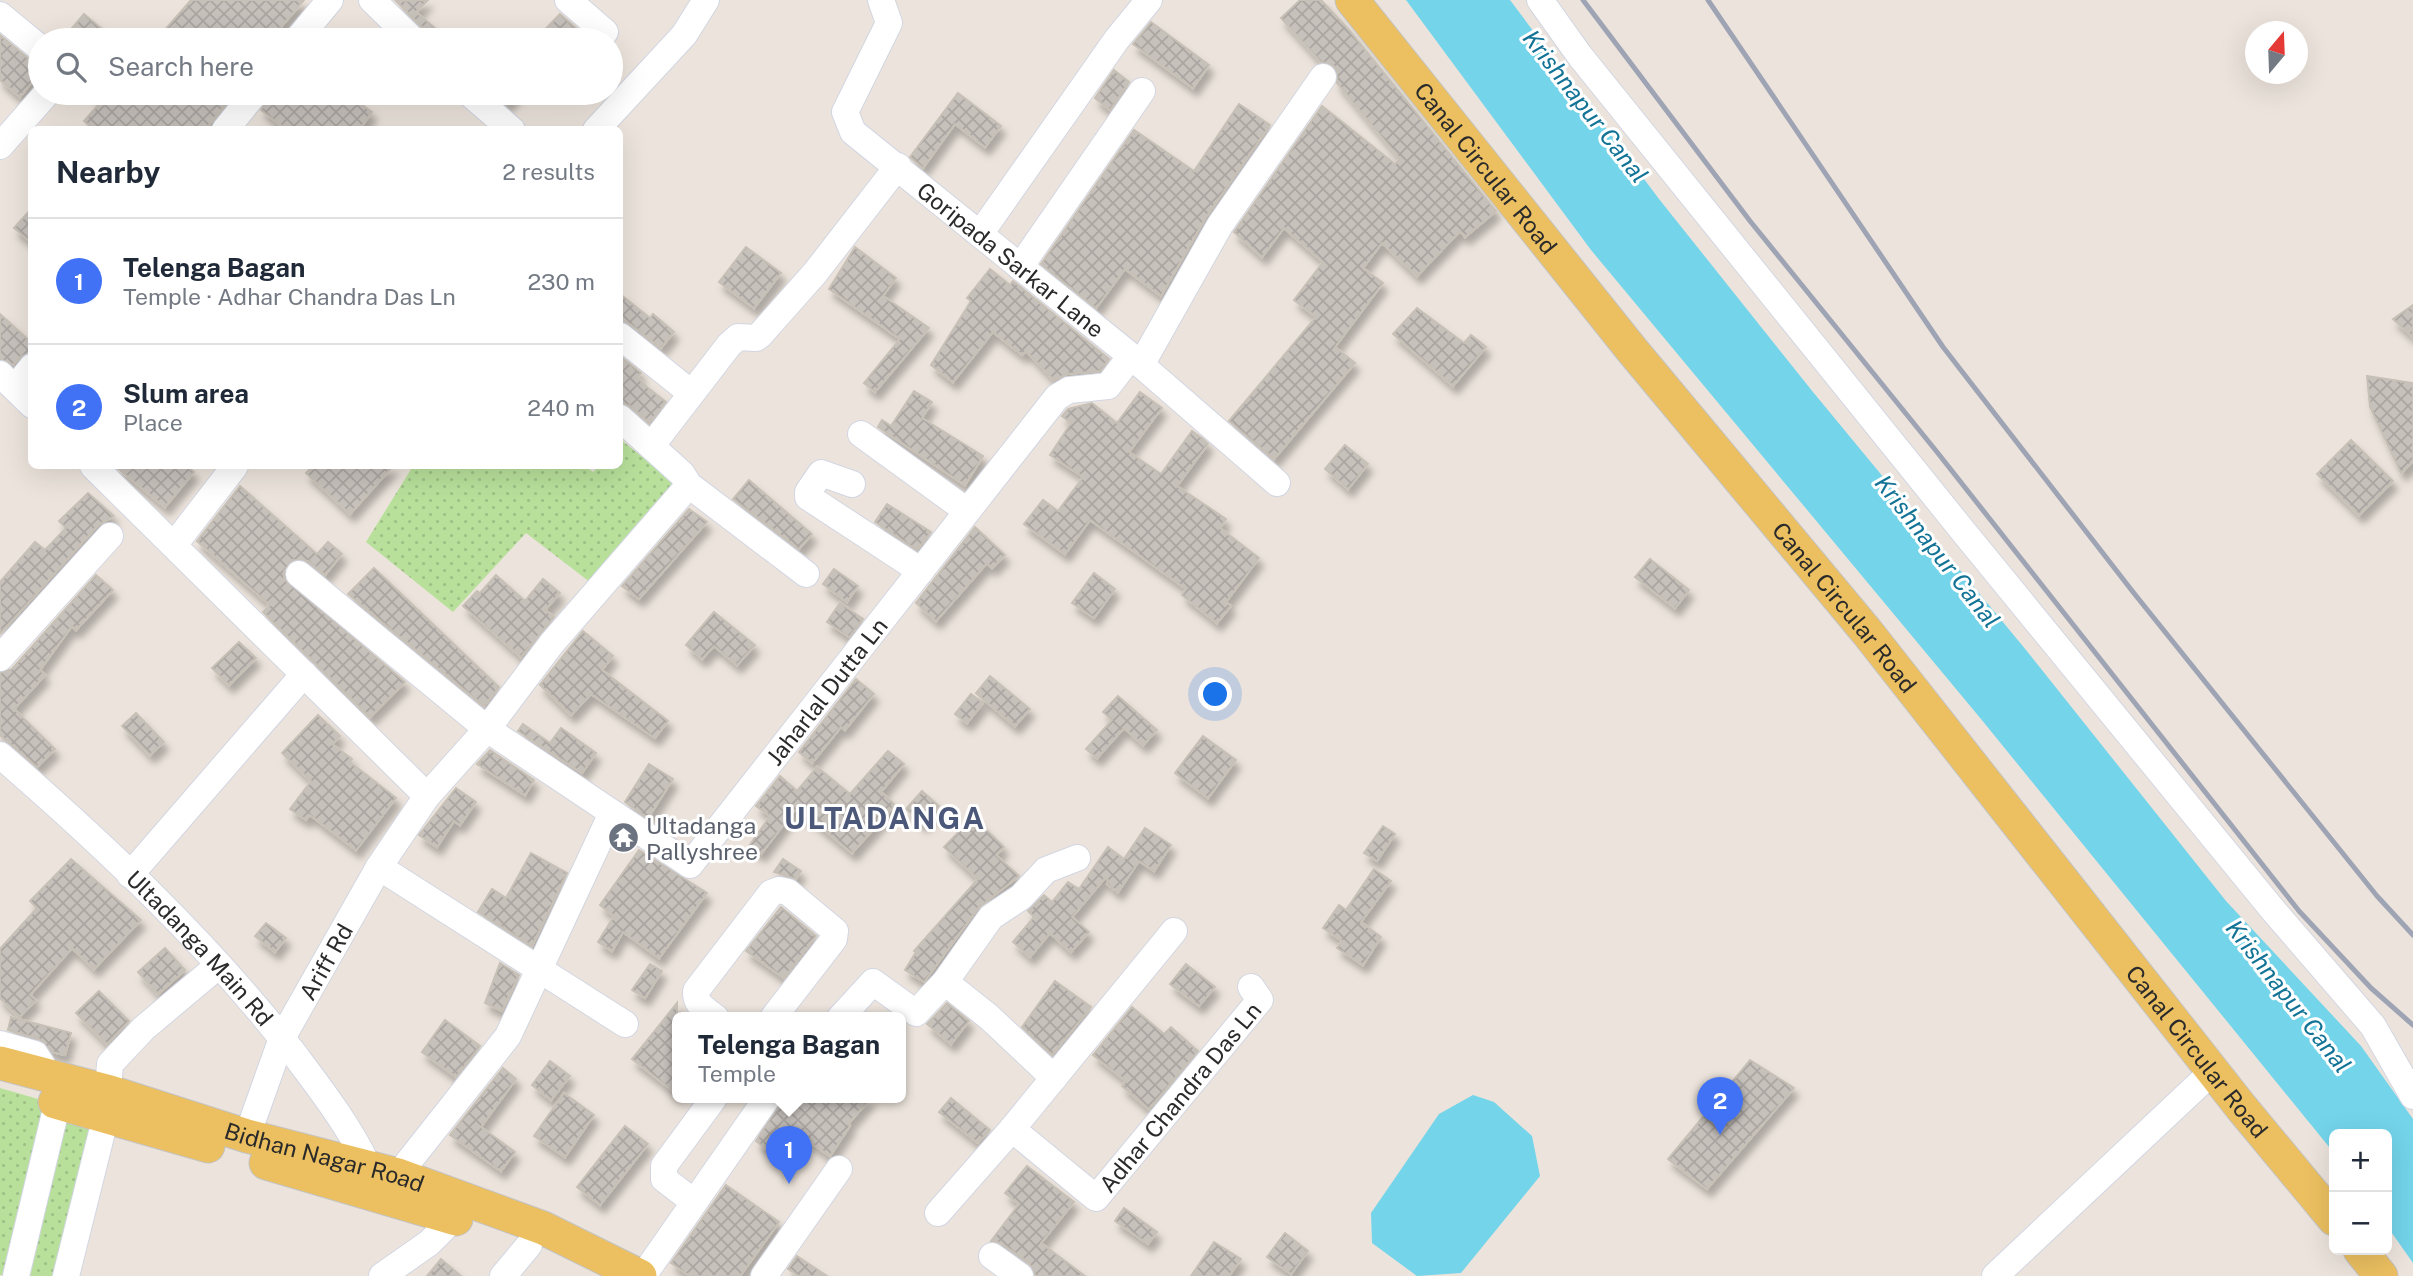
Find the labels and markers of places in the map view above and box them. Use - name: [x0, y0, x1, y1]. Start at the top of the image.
- place label: Ultadanga Pallyshree: [646, 812, 758, 865]
- temple icon: Ultadanga Pallyshree: [606, 821, 640, 855]
- pin: 2: [1697, 1077, 1743, 1135]
- pin: 1: [766, 1126, 812, 1184]

